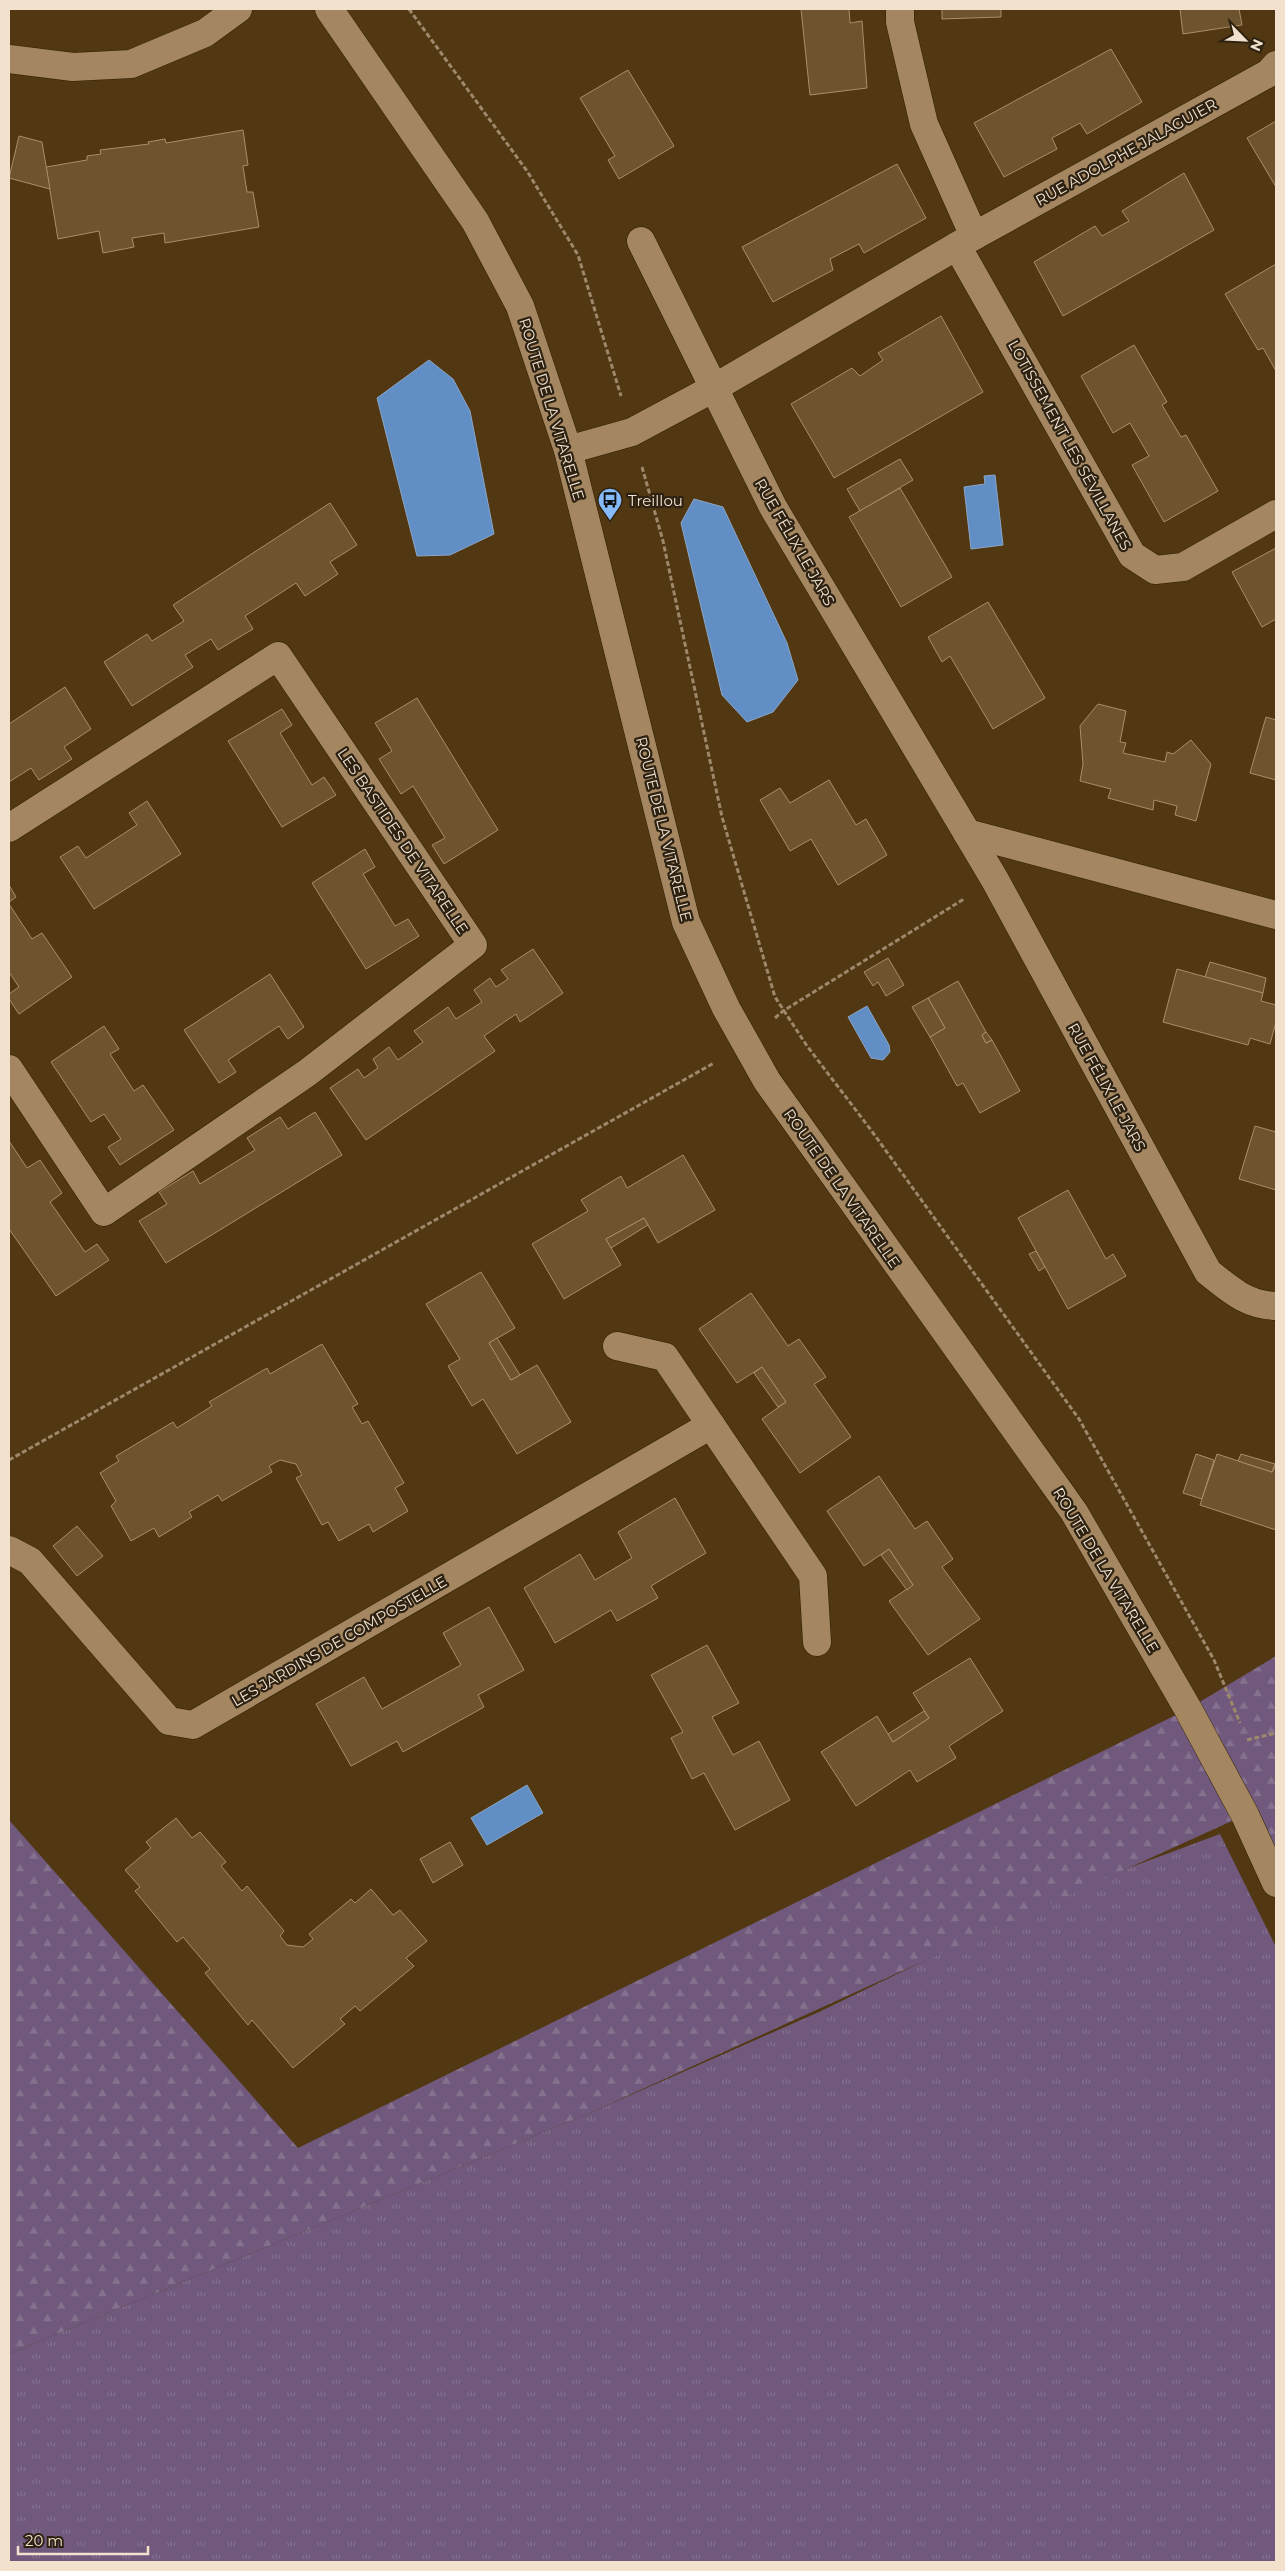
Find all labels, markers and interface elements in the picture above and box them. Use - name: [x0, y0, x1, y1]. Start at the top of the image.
- north arrow: [1220, 15, 1270, 65]
- text: N: [1246, 36, 1267, 54]
- street label: RUE ADOLPHE JALAGUIER: [1032, 94, 1220, 210]
- street label: ROUTE DE LA VITARELLE: [515, 315, 589, 503]
- street label: LOTISSEMENT LES SÉVILLANES: [1004, 336, 1136, 554]
- street label: RUE FÉLIX LE JARS: [751, 475, 839, 609]
- bus stop icon: Treillou: [597, 487, 623, 521]
- place label: Treillou: [628, 491, 683, 510]
- street label: ROUTE DE LA VITARELLE: [632, 735, 696, 923]
- street label: LES BASTIDES DE VITARELLE: [334, 744, 472, 938]
- street label: RUE FÉLIX LE JARS: [1064, 1019, 1150, 1155]
- street label: ROUTE DE LA VITARELLE: [780, 1105, 904, 1271]
- street label: ROUTE DE LA VITARELLE: [1049, 1484, 1163, 1656]
- street label: LES JARDINS DE COMPOSTELLE: [228, 1571, 450, 1711]
- scale bar: [18, 2524, 148, 2556]
- text: 20 m: [25, 2531, 63, 2550]

